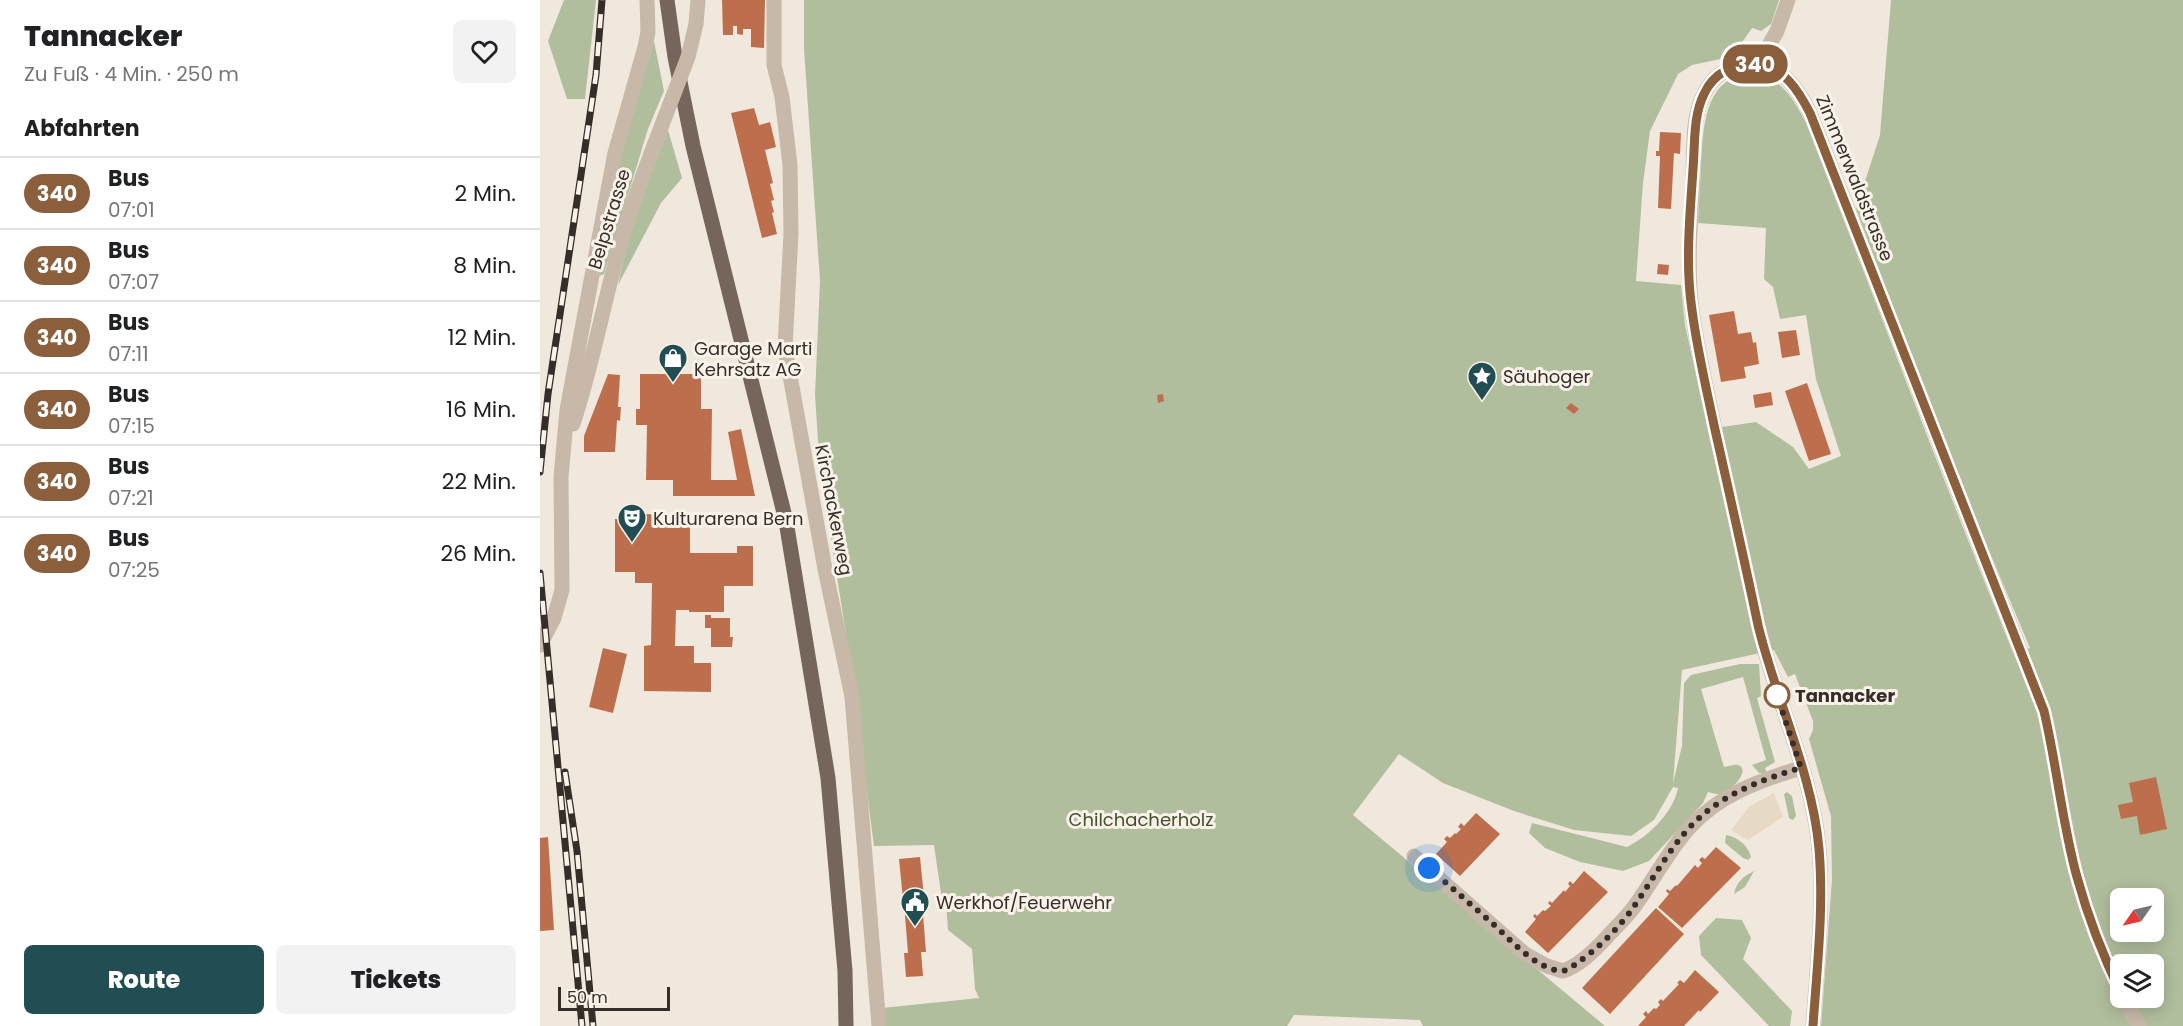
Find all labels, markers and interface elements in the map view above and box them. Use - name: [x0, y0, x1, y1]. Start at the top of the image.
- text: Tannacker: [24, 17, 182, 56]
- button: heart: [453, 20, 516, 83]
- line badge: 340: [1720, 44, 1790, 84]
- text: 340: [1735, 50, 1775, 79]
- text: Zu Fuß · 4 Min. · 250 m: [24, 60, 239, 88]
- street label: Zimmerwaldstrasse: [1810, 91, 1900, 265]
- text: Abfahrten: [24, 113, 140, 144]
- text: Bus: [108, 163, 150, 194]
- street label: Belpstrasse: [582, 166, 636, 272]
- text: 2 Min.: [454, 178, 516, 209]
- text: 340: [37, 179, 77, 208]
- text: 07:01: [108, 196, 155, 224]
- text: Bus: [108, 235, 150, 266]
- text: 8 Min.: [453, 250, 516, 281]
- text: 340: [37, 251, 77, 280]
- text: 07:07: [108, 268, 159, 296]
- text: Bus: [108, 307, 150, 338]
- text: 12 Min.: [447, 322, 516, 353]
- text: 340: [37, 323, 77, 352]
- place label: Garage Marti Kehrsatz AG: [694, 336, 813, 382]
- text: 07:11: [108, 340, 149, 368]
- shop icon: Garage Marti Kehrsatz AG: [657, 342, 689, 384]
- place icon: Säuhoger: [1466, 360, 1498, 402]
- place label: Säuhoger: [1503, 364, 1591, 389]
- text: Bus: [108, 379, 150, 410]
- text: 16 Min.: [446, 394, 516, 425]
- text: 340: [37, 395, 77, 424]
- text: 07:15: [108, 412, 155, 440]
- street label: Kirchackerweg: [809, 442, 859, 578]
- text: Bus: [108, 451, 150, 482]
- text: 22 Min.: [442, 466, 516, 497]
- text: 340: [37, 467, 77, 496]
- text: 07:21: [108, 484, 154, 512]
- theatre icon: Kulturarena Bern: [616, 502, 648, 544]
- place label: Kulturarena Bern: [653, 506, 803, 531]
- text: Bus: [108, 523, 150, 554]
- text: 26 Min.: [440, 538, 516, 569]
- text: 340: [37, 539, 77, 568]
- text: 07:25: [108, 556, 160, 584]
- marker: Tannacker: [1764, 682, 1790, 708]
- place label: Tannacker: [1795, 683, 1895, 708]
- park label: Chilchacherholz: [1069, 807, 1213, 832]
- your location: [1414, 853, 1444, 883]
- public building icon: Werkhof/Feuerwehr: [899, 886, 931, 928]
- north arrow: [2110, 888, 2164, 942]
- map controls: [2110, 888, 2164, 1008]
- place label: Werkhof/Feuerwehr: [936, 890, 1112, 915]
- button: Route: [24, 945, 264, 1014]
- button: Tickets: [276, 945, 516, 1014]
- button: layers: [2110, 954, 2164, 1008]
- scale bar: [558, 984, 670, 1012]
- text: 50 m: [567, 986, 608, 1009]

